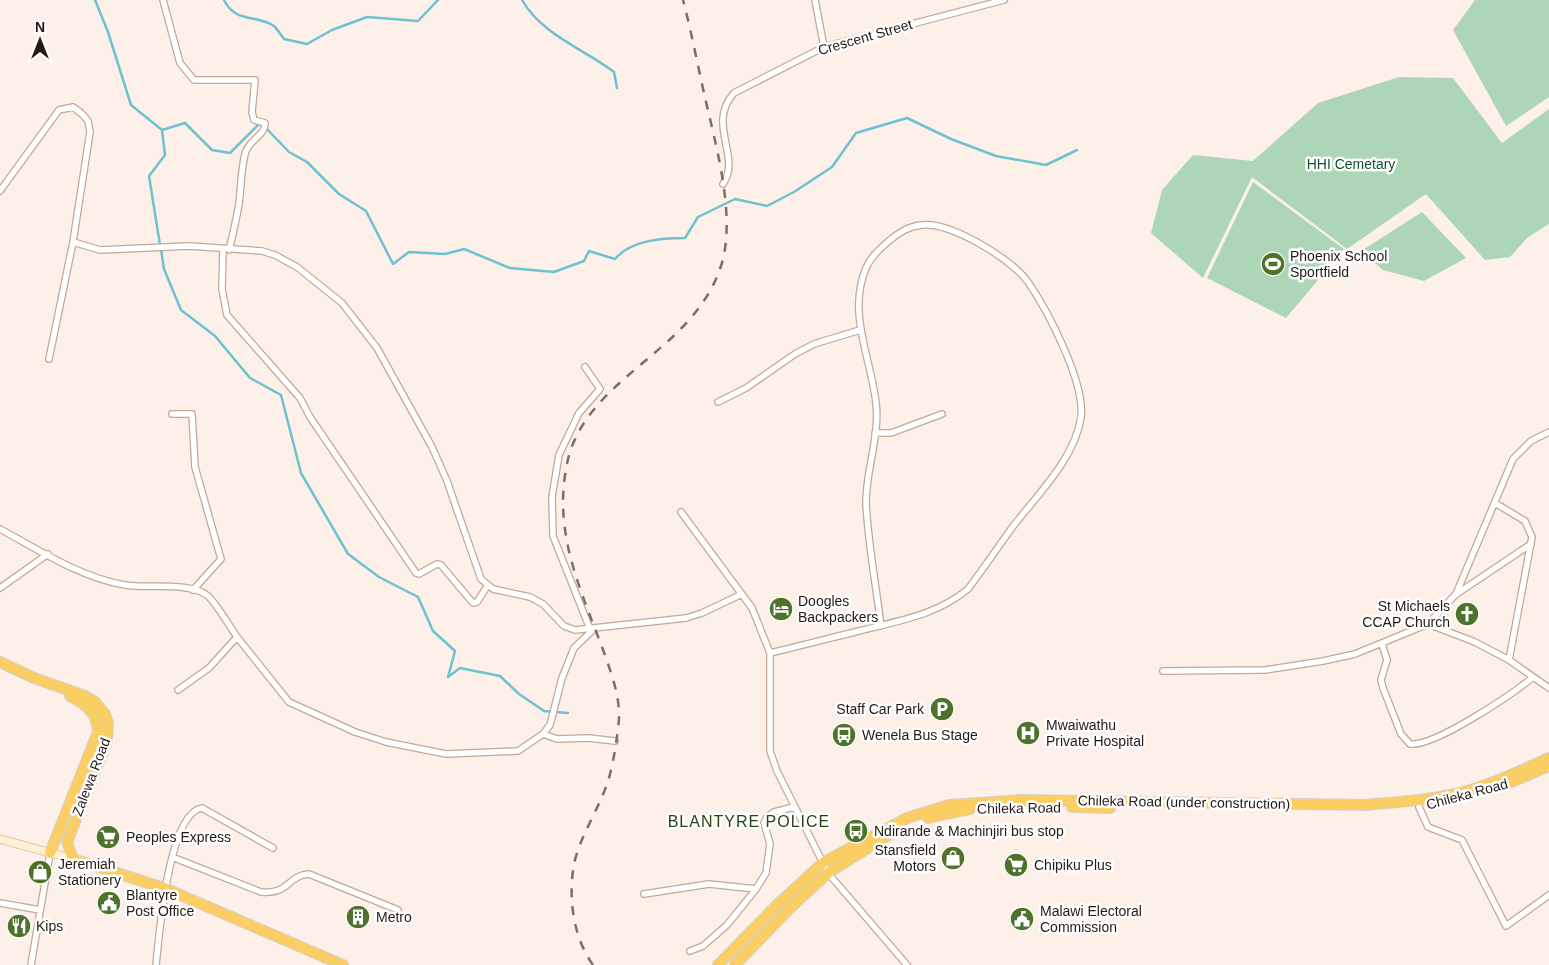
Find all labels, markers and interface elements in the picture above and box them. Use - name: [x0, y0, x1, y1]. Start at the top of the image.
- north arrow: [15, 15, 65, 65]
- street label: Crescent Street: [816, 16, 914, 58]
- text: N: [35, 19, 45, 35]
- park label: HHI Cemetary: [1307, 156, 1395, 172]
- place label: Phoenix School Sportfield: [1290, 248, 1387, 280]
- sports icon: Phoenix School Sportfield: [1260, 251, 1286, 277]
- place label: Doogles Backpackers: [798, 593, 878, 625]
- hotel icon: Doogles Backpackers: [768, 596, 794, 622]
- place label: St Michaels CCAP Church: [1362, 598, 1450, 630]
- church icon: St Michaels CCAP Church: [1454, 601, 1480, 627]
- parking icon: Staff Car Park: [929, 696, 955, 722]
- place label: Staff Car Park: [836, 701, 925, 717]
- place label: Mwaiwathu Private Hospital: [1046, 717, 1144, 749]
- hospital icon: Mwaiwathu Private Hospital: [1015, 720, 1041, 746]
- bus stop icon: Wenela Bus Stage: [831, 722, 857, 748]
- place label: Wenela Bus Stage: [862, 727, 978, 743]
- street label: Zalewa Road: [69, 736, 113, 818]
- street label: Chileka Road: [1424, 775, 1510, 813]
- street label: Chileka Road (under construction): [1078, 792, 1290, 812]
- street label: Chileka Road: [977, 799, 1061, 817]
- district label: BLANTYRE POLICE: [668, 813, 830, 830]
- bus stop icon: Ndirande & Machinjiri bus stop: [843, 818, 869, 844]
- place label: Ndirande & Machinjiri bus stop: [874, 823, 1064, 839]
- supermarket icon: Peoples Express: [95, 824, 121, 850]
- place label: Peoples Express: [126, 829, 231, 845]
- place label: Stansfield Motors: [875, 842, 936, 874]
- shop icon: Stansfield Motors: [940, 845, 966, 871]
- supermarket icon: Chipiku Plus: [1003, 852, 1029, 878]
- place label: Jeremiah Stationery: [58, 856, 121, 888]
- place label: Chipiku Plus: [1034, 857, 1112, 873]
- shop icon: Jeremiah Stationery: [27, 859, 53, 885]
- place label: Blantyre Post Office: [126, 887, 194, 919]
- public building icon: Blantyre Post Office: [96, 890, 122, 916]
- place label: Malawi Electoral Commission: [1040, 903, 1142, 935]
- building icon: Metro: [345, 904, 371, 930]
- public building icon: Malawi Electoral Commission: [1009, 906, 1035, 932]
- place label: Metro: [376, 909, 412, 925]
- restaurant icon: Kips: [6, 913, 32, 939]
- place label: Kips: [36, 918, 63, 934]

